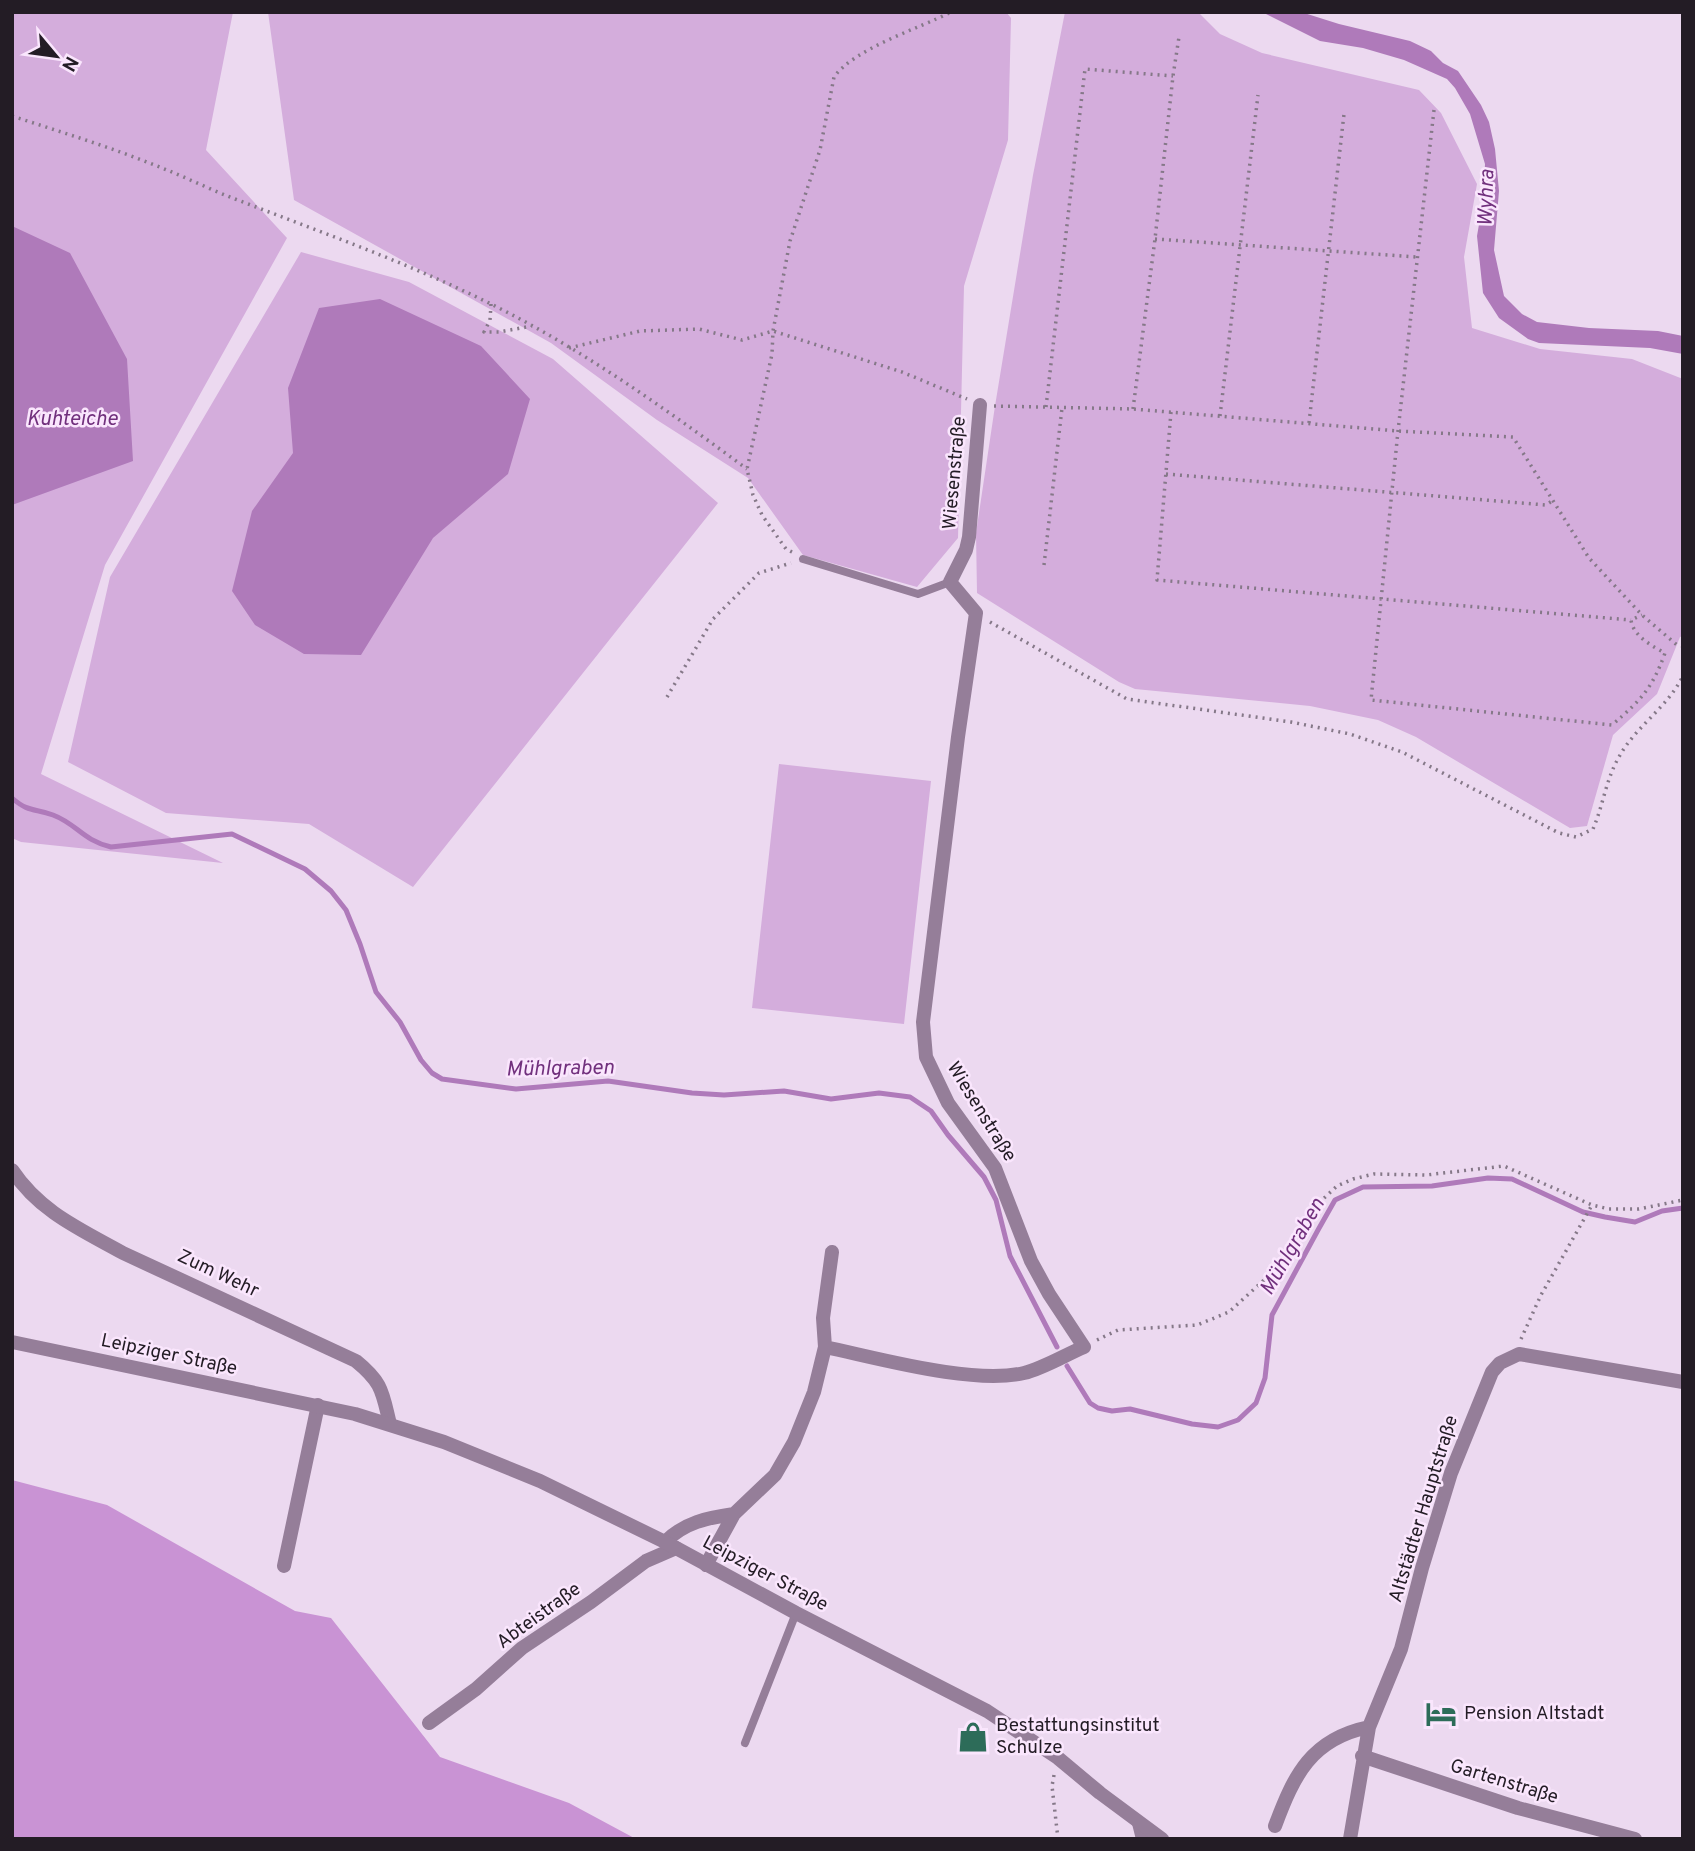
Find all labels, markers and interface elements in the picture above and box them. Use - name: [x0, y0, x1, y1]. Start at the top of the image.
- north arrow: [21, 21, 91, 91]
- text: N: [55, 51, 83, 75]
- water label: Wyhra: [1473, 169, 1501, 227]
- water label: Kuhteiche: [26, 406, 119, 433]
- street label: Wiesenstraße: [938, 415, 972, 531]
- water label: Mühlgraben: [506, 1055, 615, 1083]
- street label: Wiesenstraße: [941, 1058, 1021, 1166]
- water label: Mühlgraben: [1254, 1193, 1332, 1301]
- street label: Zum Wehr: [173, 1245, 263, 1304]
- street label: Leipziger Straße: [99, 1329, 239, 1381]
- street label: Altstädter Hauptstraße: [1384, 1412, 1464, 1606]
- street label: Leipziger Straße: [698, 1531, 832, 1617]
- street label: Abteistraße: [492, 1577, 586, 1655]
- hotel icon: Pension Altstadt: [1424, 1697, 1458, 1731]
- place label: Pension Altstadt: [1464, 1702, 1605, 1726]
- place label: Bestattungsinstitut Schulze: [996, 1714, 1160, 1760]
- shop icon: Bestattungsinstitut Schulze: [956, 1720, 990, 1754]
- street label: Gartenstraße: [1447, 1754, 1561, 1810]

